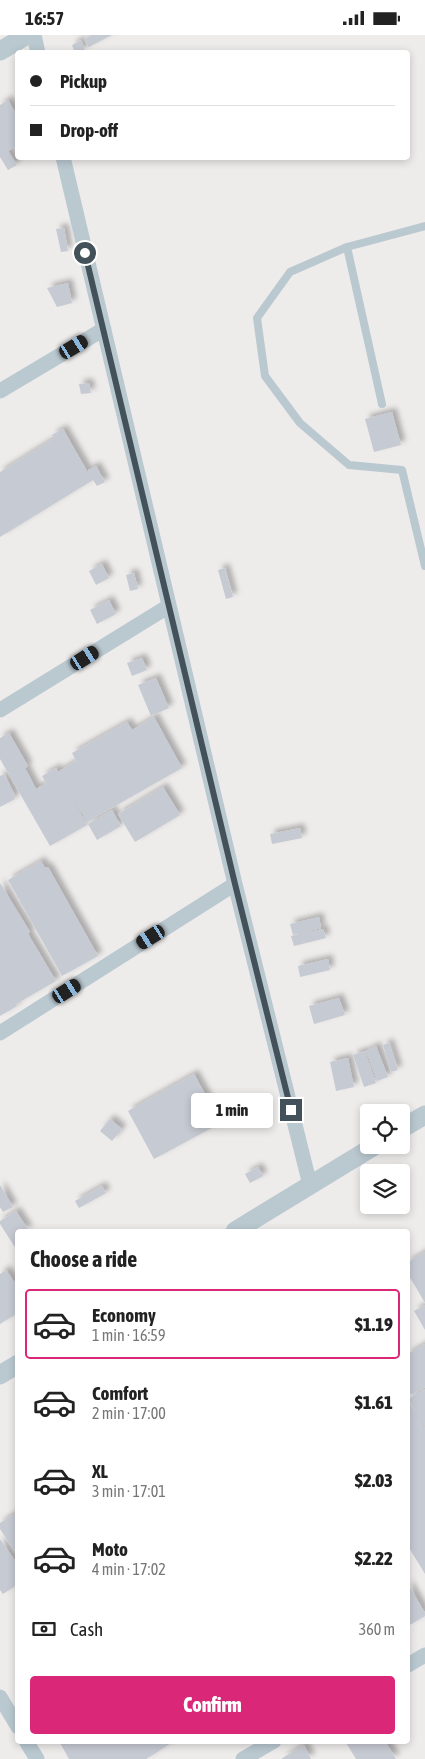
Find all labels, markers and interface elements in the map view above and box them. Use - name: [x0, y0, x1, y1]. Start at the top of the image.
- text: 16:57: [25, 7, 64, 29]
- text: Pickup: [60, 70, 107, 92]
- text: Drop-off: [60, 119, 118, 141]
- route start: [74, 242, 96, 264]
- car: [57, 333, 90, 361]
- car: [68, 644, 101, 672]
- car: [134, 923, 167, 951]
- car: [50, 977, 83, 1005]
- callout: 1 min: [191, 1093, 274, 1127]
- route end: [280, 1099, 302, 1121]
- text: 1 min: [216, 1101, 248, 1119]
- map controls: [360, 1104, 410, 1214]
- button: locate: [360, 1104, 410, 1154]
- button: layers: [360, 1164, 410, 1214]
- text: Choose a ride: [30, 1246, 137, 1272]
- icon: car: [32, 1302, 77, 1347]
- text: Economy: [92, 1304, 156, 1326]
- text: $1.19: [355, 1313, 393, 1335]
- text: 1 min · 16:59: [92, 1326, 165, 1344]
- icon: car: [32, 1380, 77, 1425]
- text: Comfort: [92, 1382, 148, 1404]
- text: $1.61: [355, 1391, 393, 1413]
- text: 2 min · 17:00: [92, 1404, 166, 1422]
- icon: car: [32, 1458, 77, 1503]
- text: XL: [92, 1460, 108, 1482]
- text: $2.03: [355, 1469, 393, 1491]
- text: 3 min · 17:01: [92, 1482, 166, 1500]
- icon: car: [32, 1536, 77, 1581]
- text: Moto: [92, 1538, 128, 1560]
- text: $2.22: [355, 1547, 393, 1569]
- text: 4 min · 17:02: [92, 1560, 166, 1578]
- icon: cash: [30, 1615, 58, 1643]
- text: Cash: [70, 1618, 103, 1640]
- text: 360 m: [359, 1620, 395, 1638]
- button: Confirm: [30, 1676, 395, 1734]

